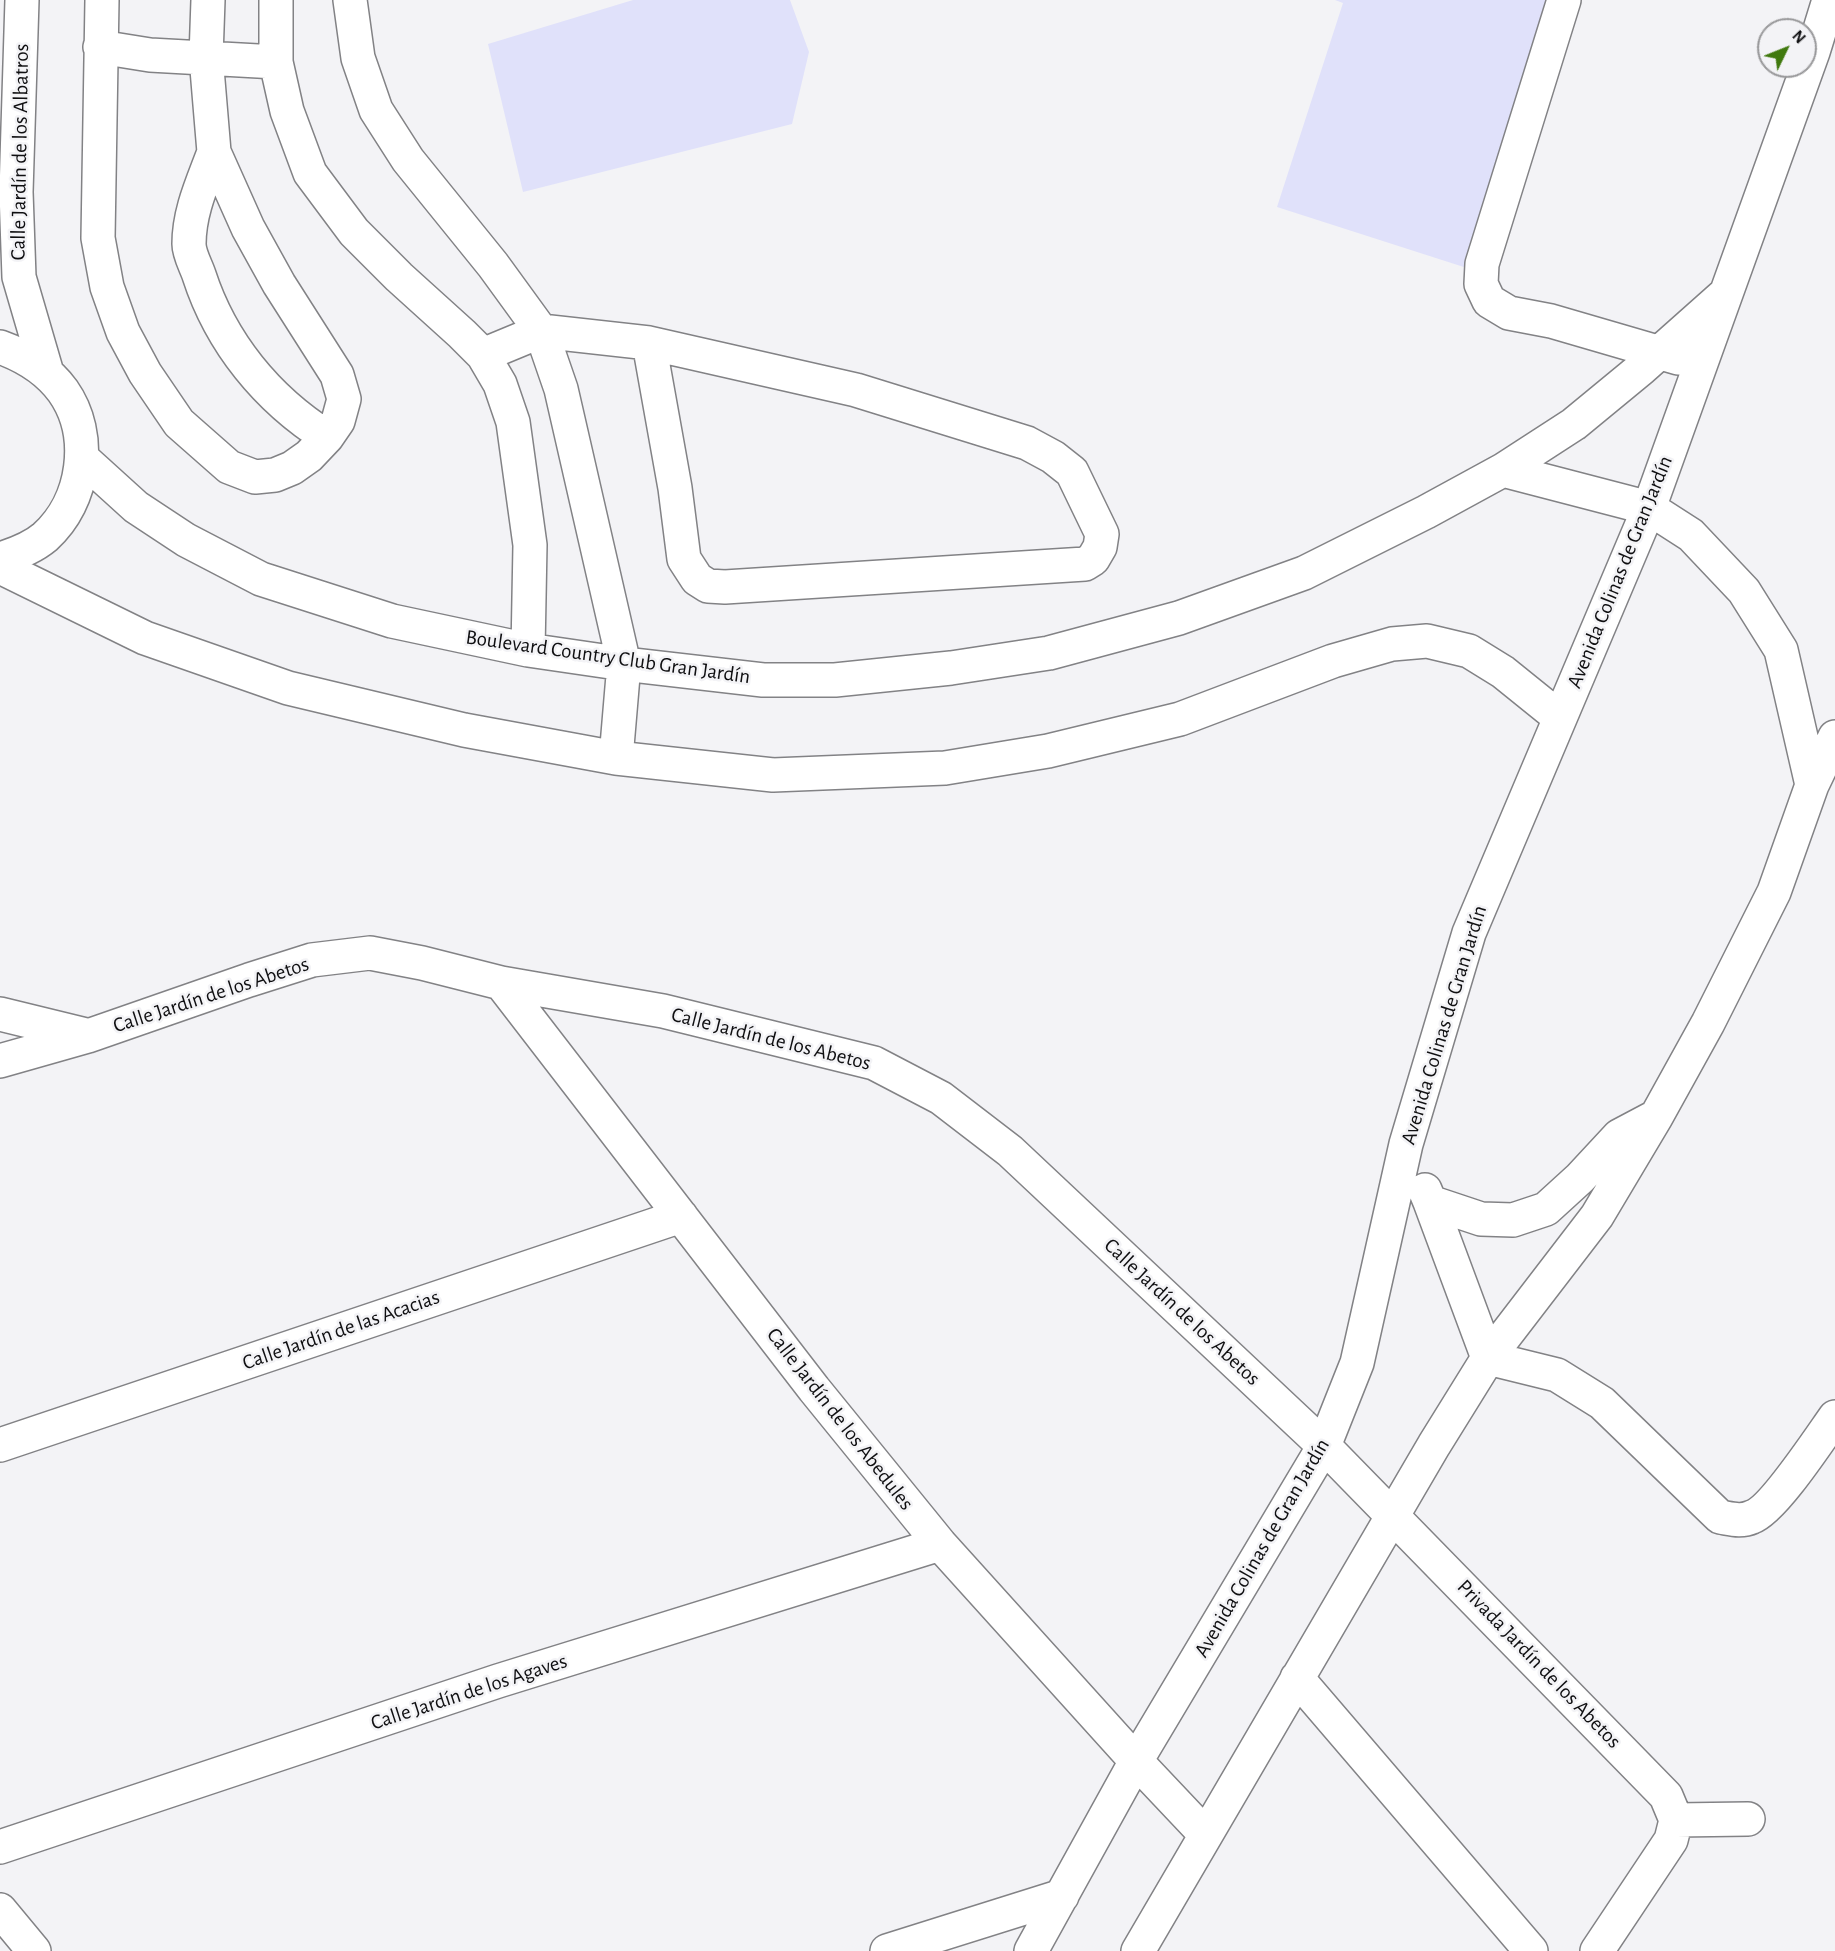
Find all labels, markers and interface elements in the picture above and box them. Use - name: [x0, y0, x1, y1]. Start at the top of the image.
- north arrow: [1757, 18, 1817, 78]
- text: N: [1789, 28, 1808, 47]
- street label: Calle Jardín de los Albatros: [6, 43, 34, 261]
- street label: Avenida Colinas de Gran Jardín: [1562, 452, 1678, 692]
- street label: Boulevard Country Club Gran Jardín: [464, 625, 752, 689]
- street label: Avenida Colinas de Gran Jardín: [1396, 902, 1492, 1148]
- street label: Calle Jardín de los Abetos: [110, 951, 312, 1039]
- street label: Calle Jardín de los Abetos: [669, 1002, 873, 1076]
- street label: Calle Jardín de los Abetos: [1099, 1233, 1265, 1391]
- street label: Calle Jardín de las Acacias: [239, 1284, 443, 1376]
- street label: Calle Jardín de los Abedules: [761, 1323, 919, 1515]
- street label: Avenida Colinas de Gran Jardín: [1189, 1434, 1335, 1662]
- street label: Privada Jardín de los Abetos: [1452, 1574, 1626, 1754]
- street label: Calle Jardín de los Agaves: [368, 1648, 570, 1736]

